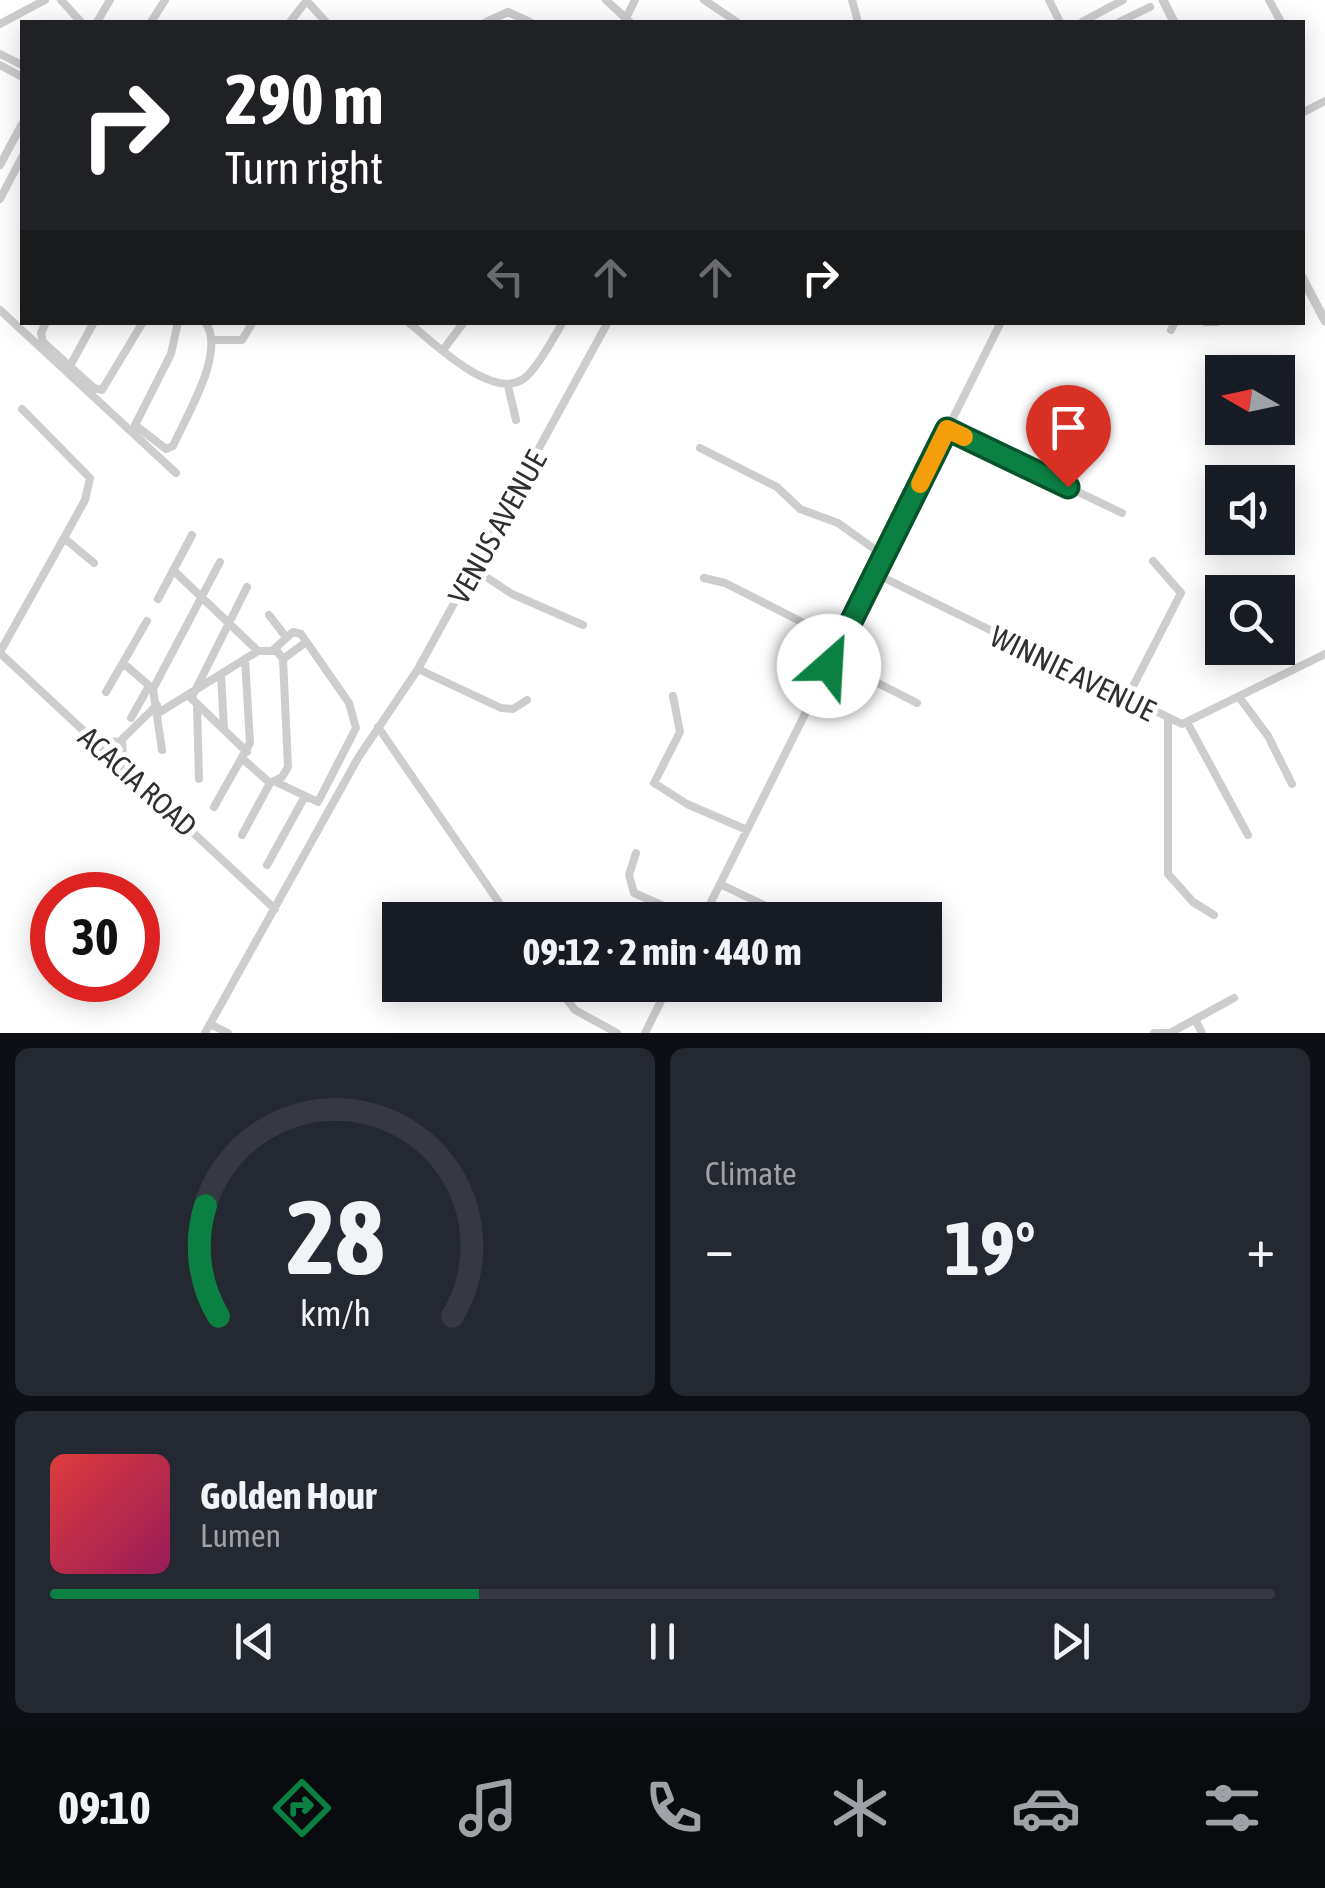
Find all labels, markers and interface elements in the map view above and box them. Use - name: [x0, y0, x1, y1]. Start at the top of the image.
- text: 290 m: [225, 59, 384, 139]
- icon: right: [60, 60, 190, 190]
- text: Turn right: [225, 142, 383, 194]
- icon: left: [478, 250, 533, 305]
- icon: ahead: [583, 250, 638, 305]
- icon: ahead: [688, 250, 743, 305]
- icon: right: [793, 250, 848, 305]
- north arrow: [1205, 355, 1295, 445]
- map controls: [1205, 355, 1295, 665]
- pin: [1026, 385, 1111, 488]
- icon: arrive: [1041, 400, 1096, 455]
- street label: VENUS AVENUE: [441, 445, 553, 609]
- button: sound: [1205, 465, 1295, 555]
- button: search: [1205, 575, 1295, 665]
- position arrow: [777, 614, 881, 718]
- street label: WINNIE AVENUE: [985, 618, 1161, 728]
- street label: ACACIA ROAD: [72, 719, 204, 843]
- speed limit sign: 30: [30, 872, 160, 1002]
- text: 09:12 · 2 min · 440 m: [522, 930, 802, 973]
- text: Climate: [705, 1155, 797, 1192]
- text: 28: [286, 1177, 384, 1296]
- text: 19°: [944, 1205, 1036, 1291]
- text: −: [705, 1216, 734, 1279]
- text: +: [1246, 1216, 1275, 1279]
- text: km/h: [300, 1293, 370, 1334]
- text: Golden Hour: [200, 1474, 376, 1517]
- text: Lumen: [200, 1517, 281, 1554]
- icon: previous: [227, 1614, 282, 1669]
- icon: pause: [635, 1614, 690, 1669]
- icon: next: [1043, 1614, 1098, 1669]
- icon: directions: [267, 1773, 337, 1843]
- icon: music: [453, 1773, 523, 1843]
- icon: phone: [639, 1773, 709, 1843]
- icon: climate: [825, 1773, 895, 1843]
- icon: car: [1011, 1773, 1081, 1843]
- icon: filters: [1197, 1773, 1267, 1843]
- text: 09:10: [58, 1782, 151, 1834]

